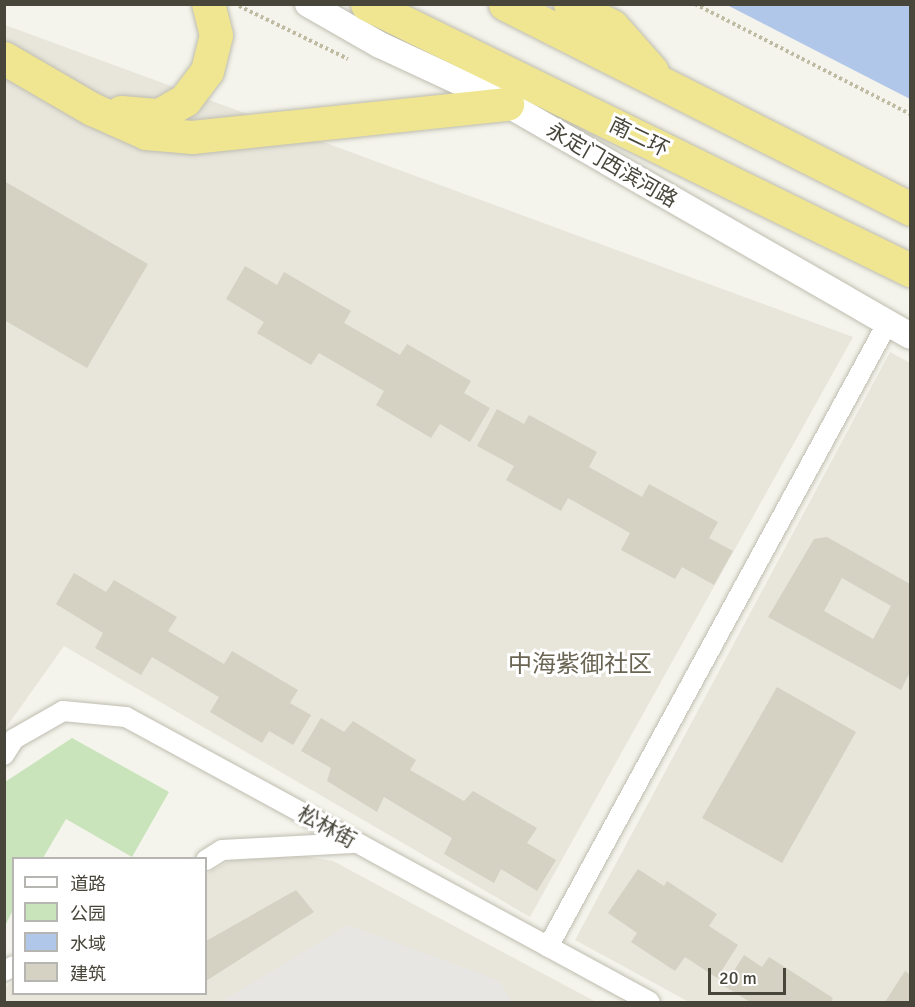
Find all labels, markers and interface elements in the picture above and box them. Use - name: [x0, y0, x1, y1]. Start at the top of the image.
- street label: 南二环: [605, 112, 673, 162]
- street label: 永定门西滨河路: [542, 117, 682, 213]
- district label: 中海紫御社区: [508, 651, 652, 679]
- street label: 松林街: [293, 801, 361, 853]
- legend: [12, 857, 207, 995]
- text: 道路: [70, 873, 106, 895]
- text: 公园: [70, 903, 106, 925]
- text: 水域: [70, 933, 106, 955]
- scale bar: [711, 956, 789, 994]
- text: 建筑: [70, 963, 106, 985]
- text: 20 m: [719, 967, 757, 989]

